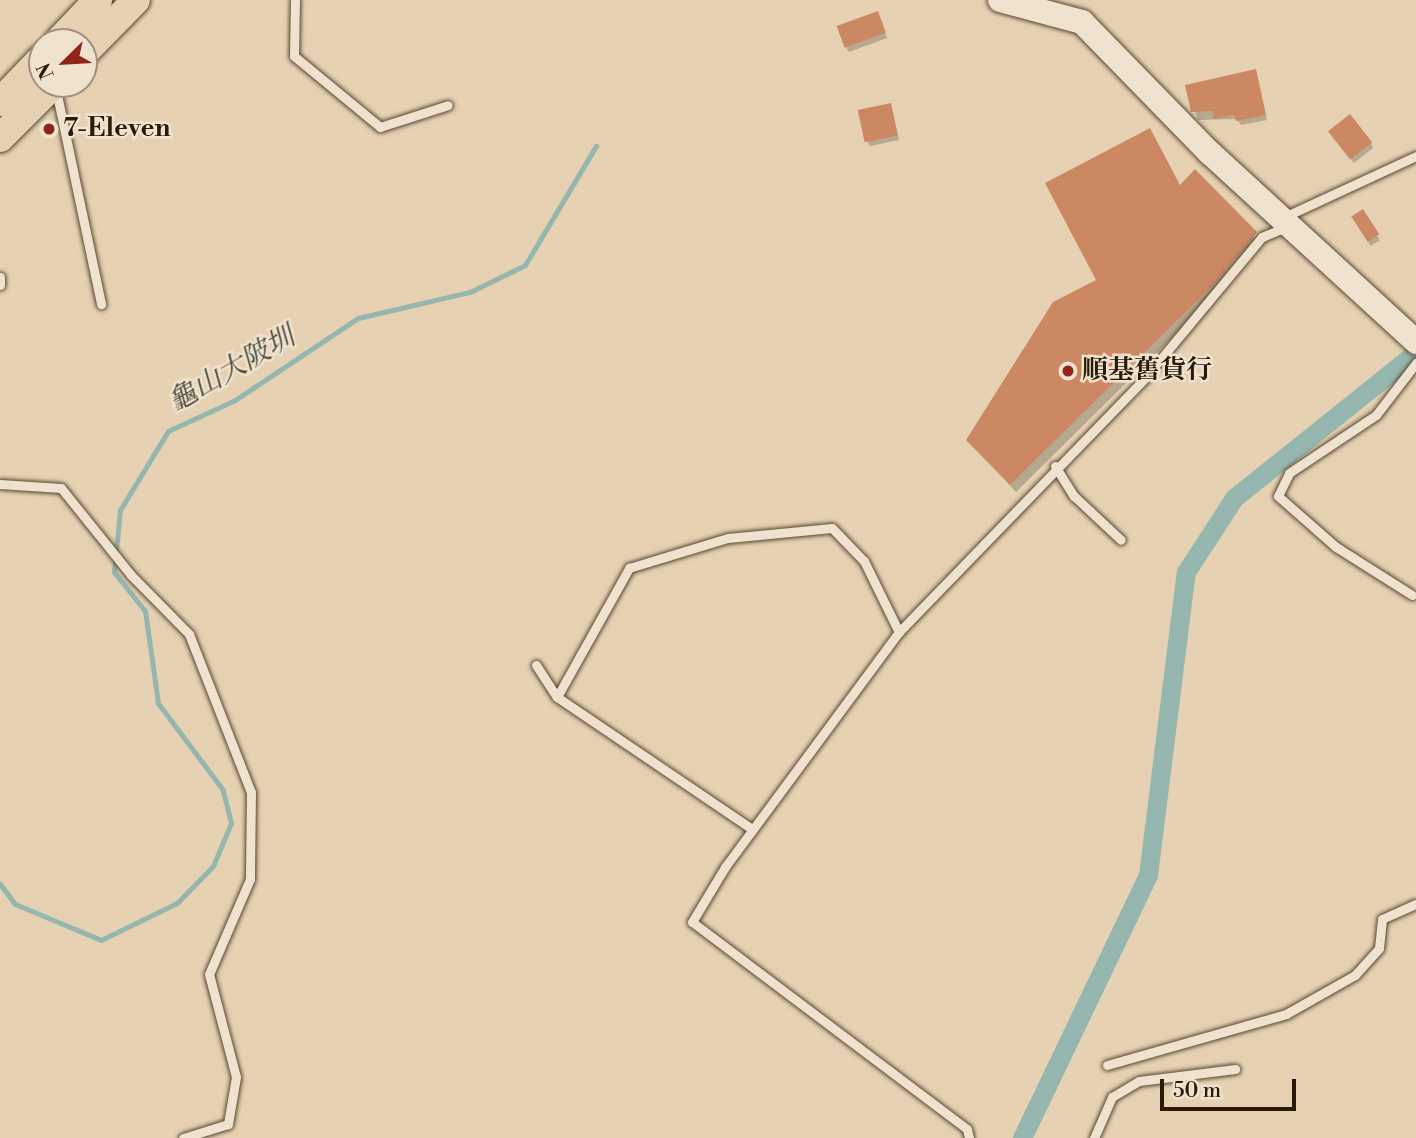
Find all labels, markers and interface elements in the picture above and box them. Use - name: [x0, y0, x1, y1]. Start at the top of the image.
- north arrow: [28, 28, 98, 98]
- text: N: [32, 59, 60, 82]
- place label: 7-Eleven: [63, 113, 170, 145]
- marker: 7-Eleven: [41, 121, 57, 137]
- water label: 龜山大陂圳: [163, 320, 301, 420]
- place label: 順基舊貨行: [1082, 355, 1212, 387]
- marker: 順基舊貨行: [1060, 363, 1076, 379]
- scale bar: [1164, 1064, 1300, 1108]
- text: 50 m: [1173, 1078, 1221, 1104]

